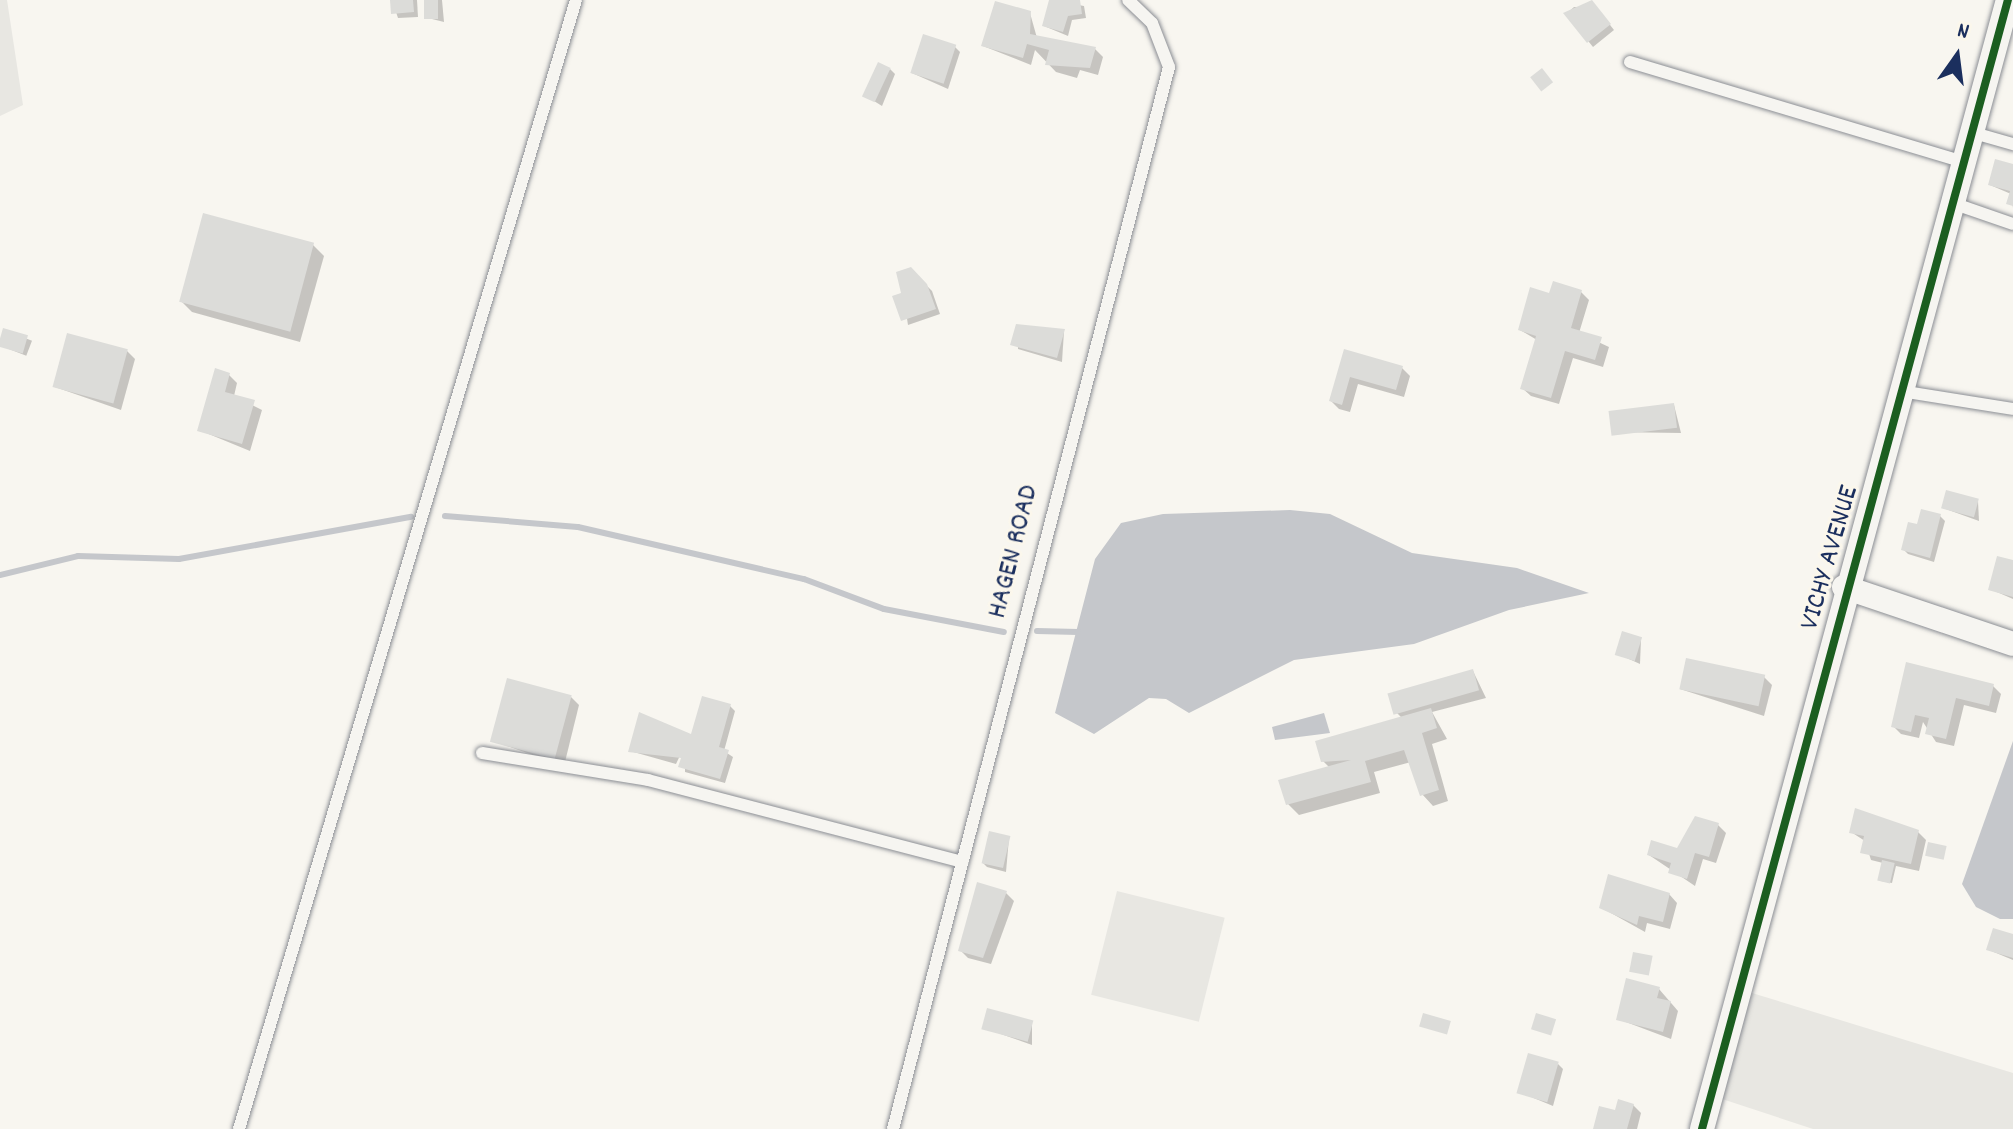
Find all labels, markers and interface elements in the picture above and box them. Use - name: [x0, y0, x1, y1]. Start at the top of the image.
- north arrow: [1917, 16, 1997, 96]
- text: N: [1954, 16, 1972, 49]
- street label: HAGEN ROAD: [982, 482, 1048, 622]
- street label: VICHY AVENUE: [1794, 482, 1868, 634]

